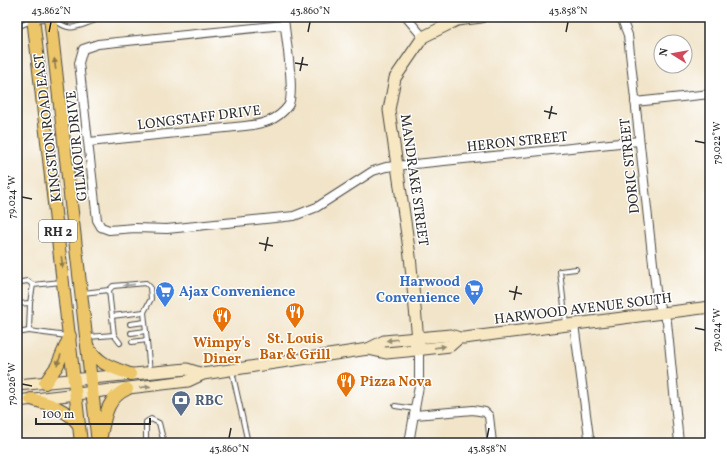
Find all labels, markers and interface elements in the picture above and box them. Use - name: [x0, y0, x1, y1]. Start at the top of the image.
- text: 43.862°N: [31, 4, 71, 18]
- text: 43.860°N: [290, 4, 331, 18]
- text: 43.858°N: [548, 4, 588, 18]
- north arrow: [653, 34, 693, 74]
- text: N: [657, 47, 673, 58]
- street label: KINGSTON ROAD EAST: [30, 52, 67, 203]
- one-way arrow: [51, 58, 58, 70]
- street label: GILMOUR DRIVE: [62, 90, 93, 202]
- street label: LONGSTAFF DRIVE: [136, 101, 262, 135]
- street label: MANDRAKE STREET: [395, 113, 432, 247]
- street label: DORIC STREET: [616, 117, 645, 215]
- text: 79.022°W: [710, 121, 724, 165]
- street label: HERON STREET: [466, 128, 569, 157]
- text: 79.024°W: [5, 175, 19, 219]
- road number: RH 2: [39, 220, 77, 242]
- one-way arrow: [58, 256, 65, 268]
- place label: Harwood Convenience: [376, 273, 460, 308]
- supermarket icon: Harwood Convenience: [463, 278, 485, 306]
- supermarket icon: Ajax Convenience: [154, 280, 176, 308]
- one-way arrow: [123, 281, 135, 288]
- place label: Ajax Convenience: [179, 283, 295, 302]
- street label: HARWOOD AVENUE SOUTH: [493, 289, 673, 330]
- restaurant icon: St. Louis Bar & Grill: [284, 301, 306, 329]
- restaurant icon: Wimpy's Diner: [211, 305, 233, 333]
- text: 79.024°W: [710, 308, 724, 352]
- place label: St. Louis Bar & Grill: [259, 330, 331, 365]
- place label: Wimpy's Diner: [193, 334, 251, 369]
- one-way arrow: [386, 337, 398, 343]
- one-way arrow: [434, 344, 446, 350]
- one-way arrow: [56, 355, 62, 367]
- text: 79.026°W: [5, 362, 19, 406]
- restaurant icon: Pizza Nova: [335, 370, 357, 398]
- place label: Pizza Nova: [360, 373, 432, 392]
- one-way arrow: [139, 383, 151, 390]
- bank icon: RBC: [170, 389, 192, 417]
- place label: RBC: [195, 392, 223, 411]
- scale bar: [36, 400, 150, 426]
- text: 100 m: [42, 407, 75, 423]
- text: 43.860°N: [209, 442, 250, 456]
- text: 43.858°N: [467, 442, 507, 456]

